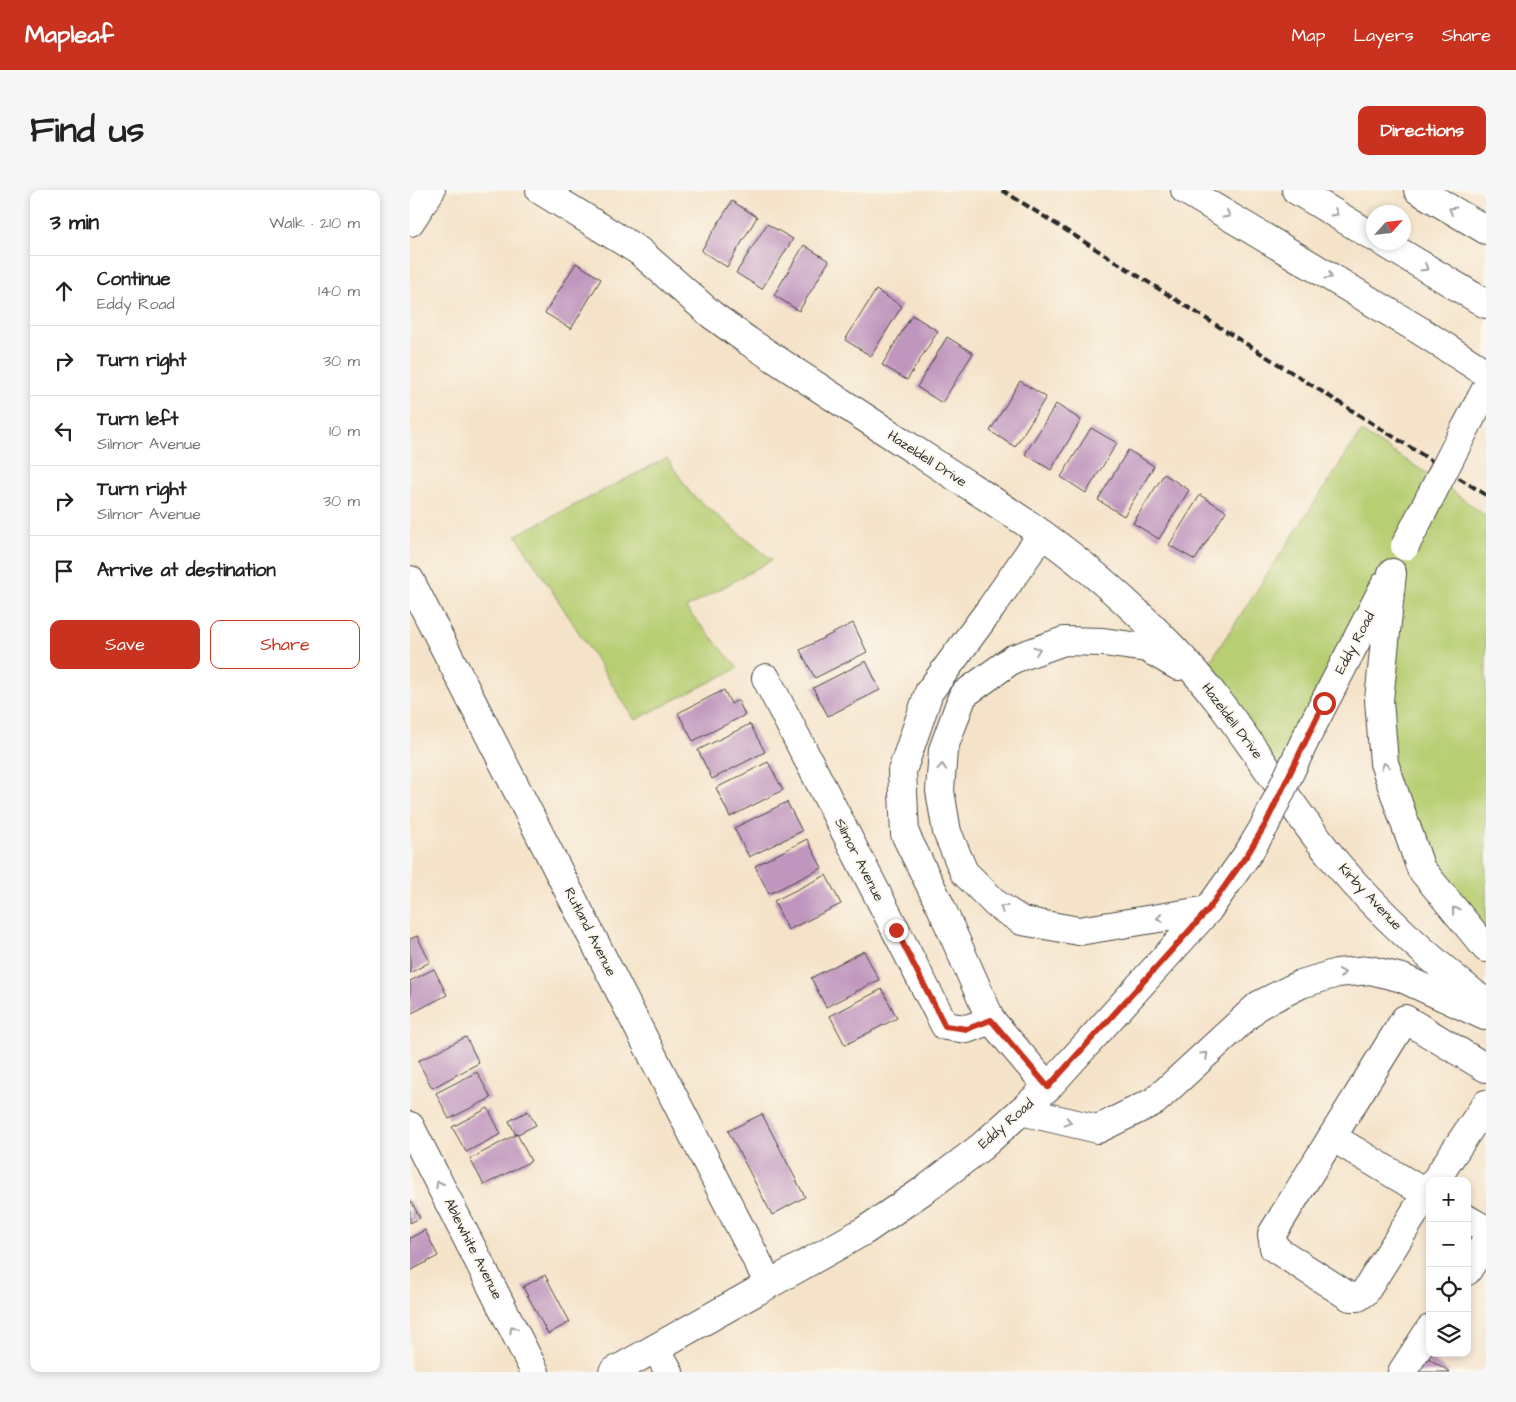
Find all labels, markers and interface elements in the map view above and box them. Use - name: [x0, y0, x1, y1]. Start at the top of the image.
- text: Mapleaf: [25, 18, 114, 52]
- text: Map: [1291, 23, 1325, 48]
- text: Layers: [1353, 23, 1414, 48]
- text: Share: [1442, 23, 1491, 48]
- text: Find us: [30, 106, 144, 155]
- button: Directions: [1358, 106, 1486, 155]
- north arrow: [1366, 205, 1411, 250]
- one-way arrow: [1448, 206, 1457, 216]
- one-way arrow: [1329, 207, 1338, 217]
- text: 3 min: [50, 208, 99, 237]
- one-way arrow: [1221, 209, 1230, 219]
- text: Walk · 210 m: [269, 212, 360, 234]
- one-way arrow: [1419, 261, 1428, 271]
- text: Continue: [97, 266, 171, 293]
- one-way arrow: [1324, 270, 1333, 280]
- icon: ahead: [50, 277, 78, 305]
- text: 140 m: [318, 280, 360, 302]
- text: Eddy Road: [97, 293, 175, 315]
- icon: right: [50, 347, 78, 375]
- text: Turn right: [97, 347, 186, 374]
- text: 30 m: [323, 350, 360, 372]
- text: Turn left: [97, 406, 178, 433]
- icon: left: [50, 417, 78, 445]
- text: 10 m: [329, 420, 360, 442]
- street label: Hazeldell Drive: [883, 426, 971, 492]
- text: Silmor Avenue: [97, 433, 201, 455]
- text: Turn right: [97, 476, 186, 503]
- icon: right: [50, 487, 78, 515]
- text: 30 m: [323, 490, 360, 512]
- text: Silmor Avenue: [97, 503, 201, 525]
- icon: arrive: [50, 557, 78, 585]
- text: Arrive at destination: [97, 557, 276, 584]
- street label: Eddy Road: [1330, 608, 1380, 678]
- button: Save: [50, 620, 200, 669]
- button: Share: [210, 620, 360, 669]
- one-way arrow: [1032, 646, 1041, 656]
- street label: Hazeldell Drive: [1197, 679, 1268, 764]
- route start: [1313, 692, 1336, 715]
- one-way arrow: [936, 762, 947, 770]
- one-way arrow: [1381, 762, 1391, 771]
- street label: Silmor Avenue: [829, 815, 889, 905]
- street label: Kirby Avenue: [1334, 859, 1407, 935]
- street label: Rutland Avenue: [559, 884, 621, 980]
- one-way arrow: [999, 905, 1009, 914]
- one-way arrow: [1452, 907, 1461, 916]
- one-way arrow: [1155, 912, 1164, 922]
- route end: [885, 919, 908, 942]
- one-way arrow: [1338, 968, 1346, 979]
- one-way arrow: [1200, 1052, 1209, 1061]
- street label: Eddy Road: [974, 1094, 1038, 1154]
- one-way arrow: [1064, 1116, 1073, 1127]
- map controls: [1426, 1177, 1471, 1357]
- button: +: [1426, 1177, 1471, 1222]
- one-way arrow: [435, 1180, 445, 1189]
- street label: Ablewhite Avenue: [439, 1195, 507, 1304]
- button: −: [1426, 1222, 1471, 1267]
- button: locate: [1426, 1267, 1471, 1312]
- button: layers: [1426, 1312, 1471, 1357]
- one-way arrow: [509, 1325, 519, 1334]

